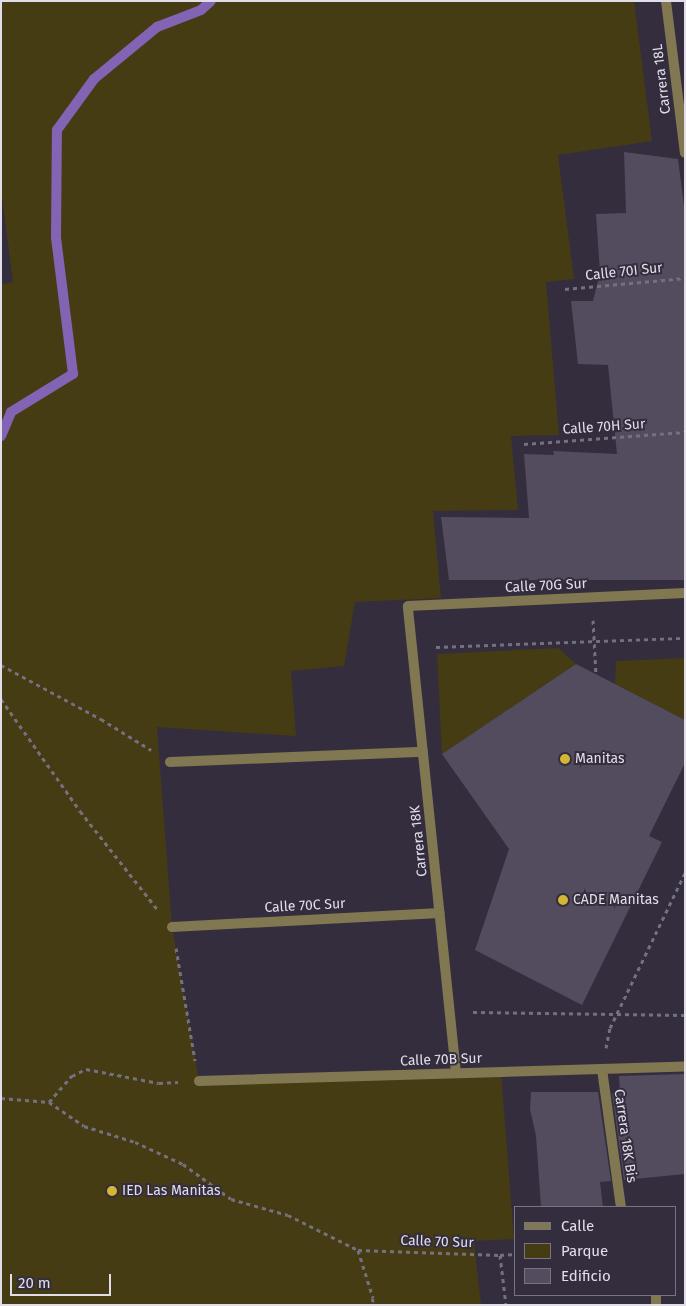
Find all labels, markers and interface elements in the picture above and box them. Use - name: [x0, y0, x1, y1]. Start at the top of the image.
- street label: Carrera 18L: [649, 43, 675, 115]
- street label: Calle 70I Sur: [585, 260, 663, 284]
- street label: Calle 70H Sur: [562, 416, 646, 438]
- street label: Calle 70G Sur: [504, 575, 588, 597]
- place label: Manitas: [575, 751, 625, 767]
- marker: Manitas: [559, 753, 571, 765]
- street label: Carrera 18K: [407, 805, 431, 877]
- place label: CADE Manitas: [573, 892, 659, 908]
- marker: CADE Manitas: [557, 894, 569, 906]
- street label: Calle 70C Sur: [264, 895, 346, 917]
- street label: Calle 70B Sur: [400, 1050, 482, 1070]
- street label: Carrera 18K Bis: [610, 1088, 640, 1184]
- place label: IED Las Manitas: [122, 1183, 221, 1199]
- marker: IED Las Manitas: [106, 1185, 118, 1197]
- legend: [514, 1206, 676, 1296]
- text: Calle: [561, 1217, 594, 1235]
- street label: Calle 70 Sur: [400, 1232, 474, 1252]
- text: Parque: [561, 1242, 608, 1260]
- scale bar: [12, 1264, 114, 1296]
- text: Edificio: [561, 1267, 611, 1285]
- text: 20 m: [18, 1274, 51, 1292]

